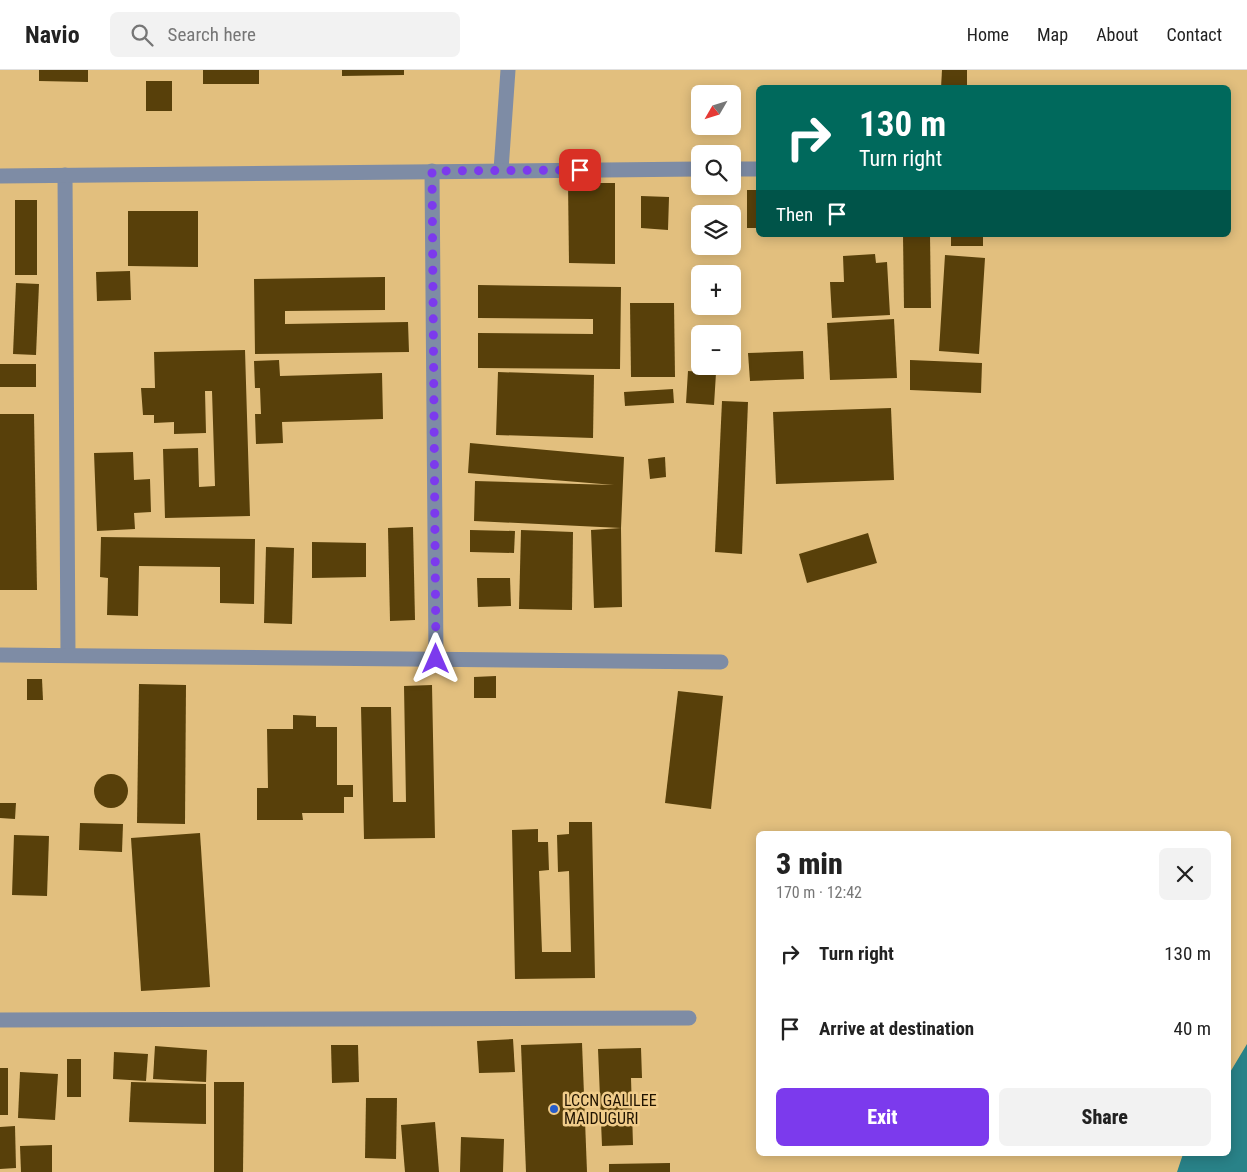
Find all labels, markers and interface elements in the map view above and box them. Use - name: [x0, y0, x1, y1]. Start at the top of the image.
- search box: [110, 12, 460, 57]
- text: Navio: [25, 21, 80, 49]
- icon: search: [128, 21, 156, 49]
- text: Search here: [168, 23, 256, 46]
- text: Home: [967, 24, 1009, 45]
- text: Map: [1037, 24, 1068, 45]
- text: About: [1096, 24, 1138, 45]
- text: Contact: [1166, 24, 1222, 45]
- north arrow: [691, 85, 741, 135]
- map controls: [691, 85, 741, 375]
- text: 130 m: [859, 104, 946, 145]
- icon: right: [776, 105, 841, 170]
- button: search: [691, 145, 741, 195]
- text: Turn right: [859, 146, 942, 171]
- pin: [559, 149, 601, 191]
- icon: arrive: [566, 156, 594, 184]
- icon: arrive: [823, 200, 851, 228]
- text: Then: [776, 203, 813, 226]
- button: layers: [691, 205, 741, 255]
- button: +: [691, 265, 741, 315]
- button: −: [691, 325, 741, 375]
- position arrow: [409, 632, 461, 684]
- text: 3 min: [776, 846, 843, 881]
- button: close: [1159, 848, 1211, 900]
- text: 170 m · 12:42: [776, 883, 862, 902]
- icon: right: [776, 940, 804, 968]
- text: Turn right: [819, 942, 894, 965]
- text: 130 m: [1164, 942, 1211, 965]
- icon: arrive: [776, 1015, 804, 1043]
- text: Arrive at destination: [819, 1017, 974, 1040]
- text: 40 m: [1174, 1017, 1211, 1040]
- button: Exit: [776, 1088, 989, 1146]
- button: Share: [999, 1088, 1211, 1146]
- place label: LCCN GALILEE MAIDUGURI: [564, 1091, 657, 1128]
- marker: LCCN GALILEE MAIDUGURI: [548, 1103, 560, 1115]

